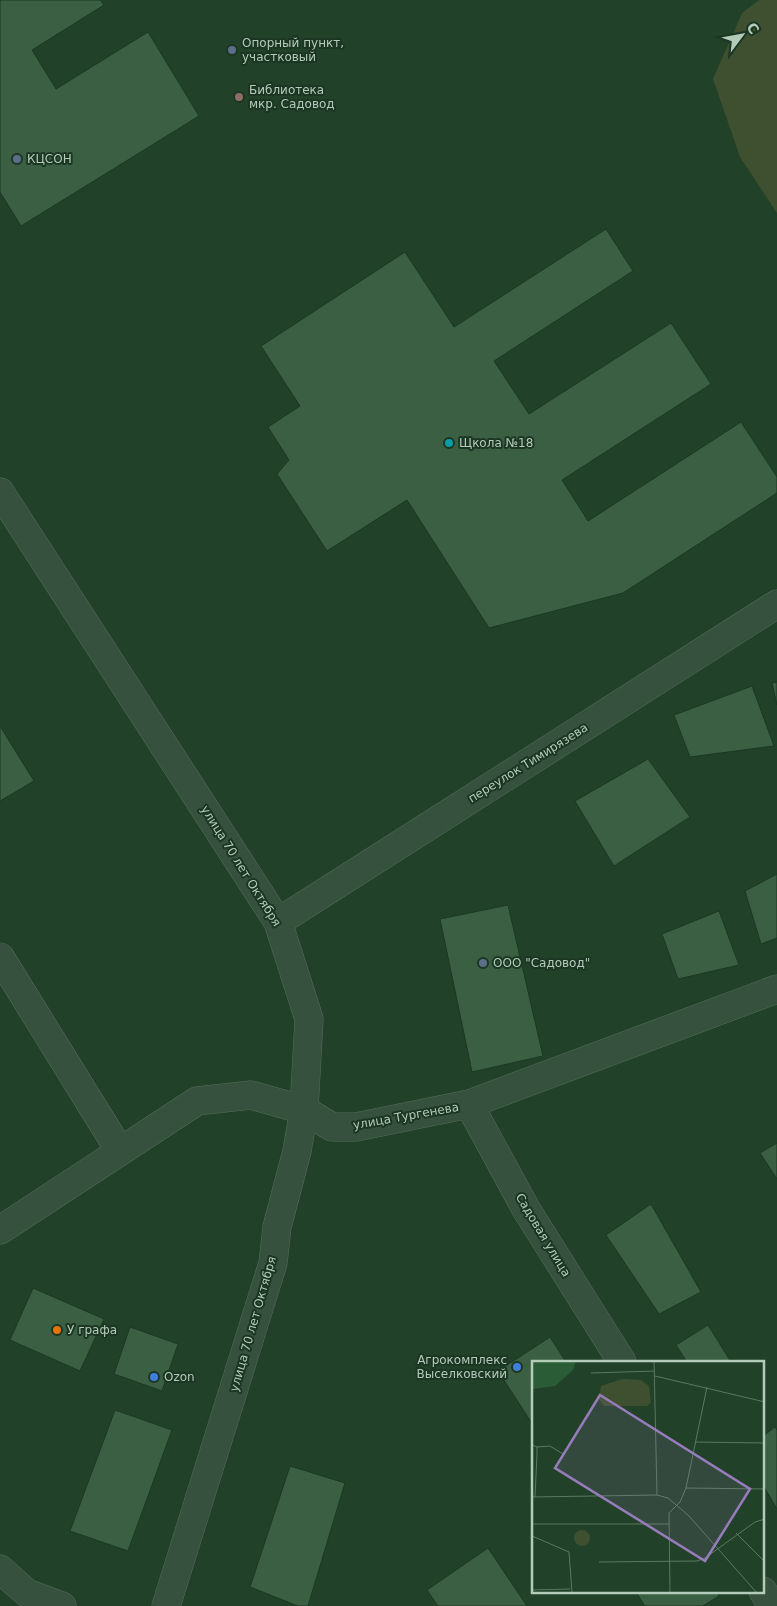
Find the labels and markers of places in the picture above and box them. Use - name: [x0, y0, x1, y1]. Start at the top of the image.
- place label: Опорный пункт, участковый: [242, 36, 344, 64]
- marker: Опорный пункт, участковый: [226, 44, 238, 56]
- place label: Библиотека мкр. Садовод: [249, 83, 335, 111]
- marker: Библиотека мкр. Садовод: [233, 91, 245, 103]
- place label: КЦСОН: [27, 152, 72, 166]
- marker: КЦСОН: [11, 153, 23, 165]
- place label: Щкола №18: [459, 436, 533, 450]
- marker: Щкола №18: [443, 437, 455, 449]
- place label: ООО "Садовод": [493, 956, 590, 970]
- marker: ООО "Садовод": [477, 957, 489, 969]
- place label: У графа: [67, 1323, 117, 1337]
- marker: У графа: [51, 1324, 63, 1336]
- place label: Агрокомплекс Выселковский: [417, 1353, 507, 1381]
- marker: Агрокомплекс Выселковский: [511, 1361, 523, 1373]
- place label: Ozon: [164, 1370, 195, 1384]
- marker: Ozon: [148, 1371, 160, 1383]

